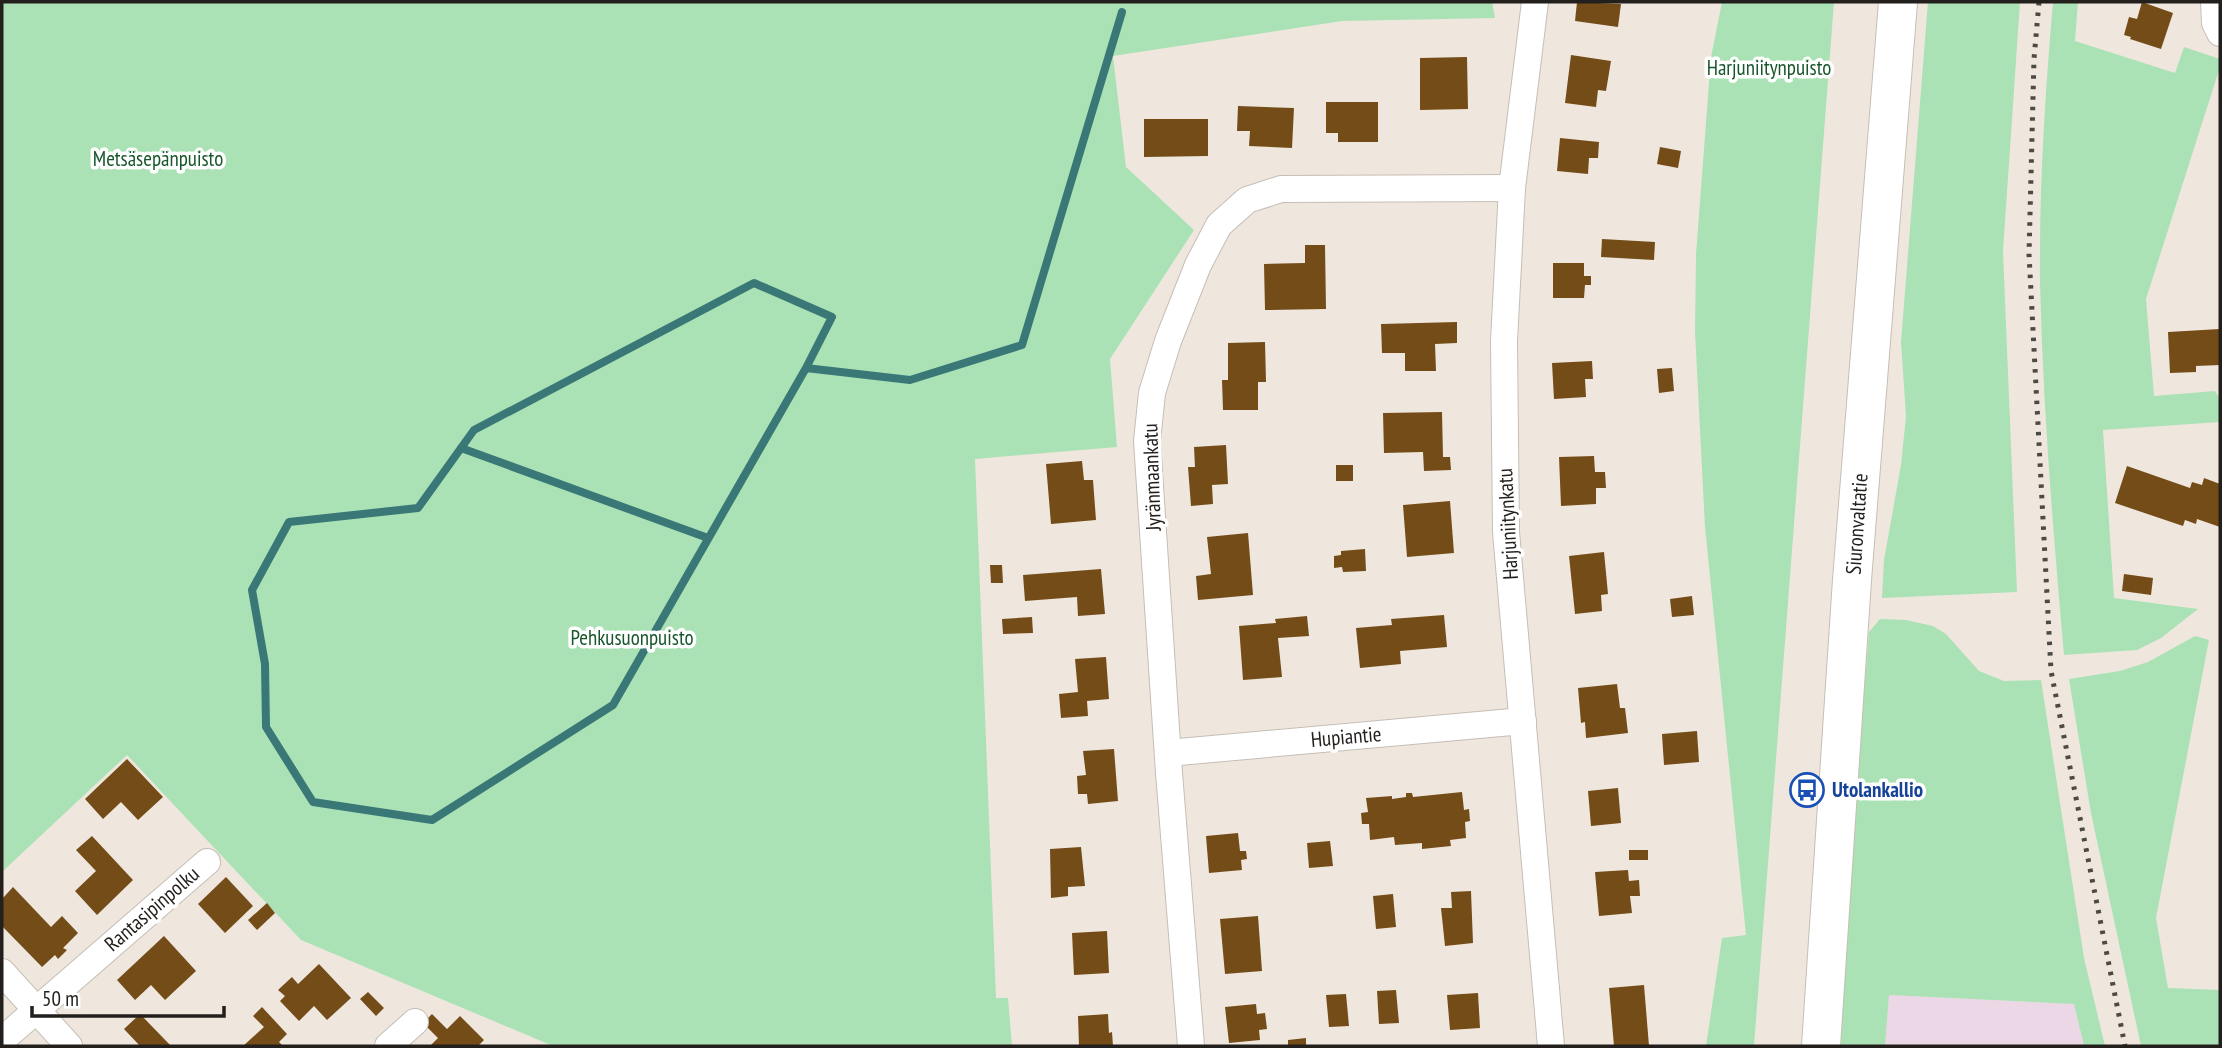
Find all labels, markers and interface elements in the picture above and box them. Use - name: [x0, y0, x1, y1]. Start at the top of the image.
- park label: Harjuniitynpuisto: [1707, 54, 1831, 81]
- park label: Metsäsepänpuisto: [93, 145, 223, 172]
- street label: Jyränmaankatu: [1136, 423, 1167, 532]
- street label: Harjuniitynkatu: [1491, 468, 1524, 580]
- street label: Siuronvaltatie: [1839, 472, 1874, 575]
- park label: Pehkusuonpuisto: [570, 624, 694, 651]
- street label: Hupiantie: [1310, 720, 1382, 753]
- bus stop icon: Utolankallio: [1788, 771, 1826, 809]
- place label: Utolankallio: [1832, 776, 1923, 803]
- street label: Rantasipinpolku: [99, 860, 205, 957]
- scale bar: [32, 974, 224, 1018]
- text: 50 m: [42, 985, 79, 1012]

